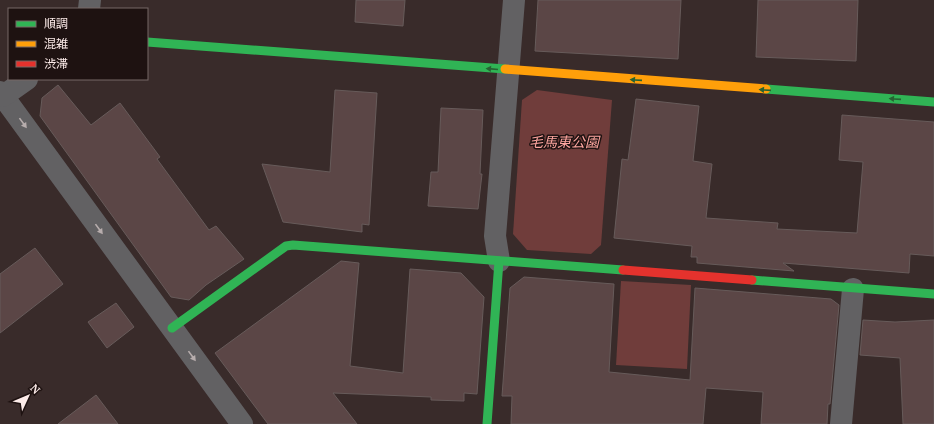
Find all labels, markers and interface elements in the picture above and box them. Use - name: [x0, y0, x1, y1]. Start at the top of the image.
- legend: [8, 8, 148, 80]
- text: 順調: [44, 16, 68, 31]
- text: 混雑: [44, 36, 68, 51]
- text: 渋滞: [44, 56, 68, 71]
- one-way arrow: [486, 66, 498, 73]
- one-way arrow: [630, 76, 642, 83]
- one-way arrow: [759, 86, 771, 93]
- one-way arrow: [889, 96, 901, 103]
- one-way arrow: [19, 118, 27, 129]
- park label: 毛馬東公園: [529, 132, 601, 151]
- one-way arrow: [95, 223, 103, 234]
- one-way arrow: [188, 351, 196, 362]
- north arrow: [8, 376, 48, 416]
- text: N: [27, 381, 44, 397]

